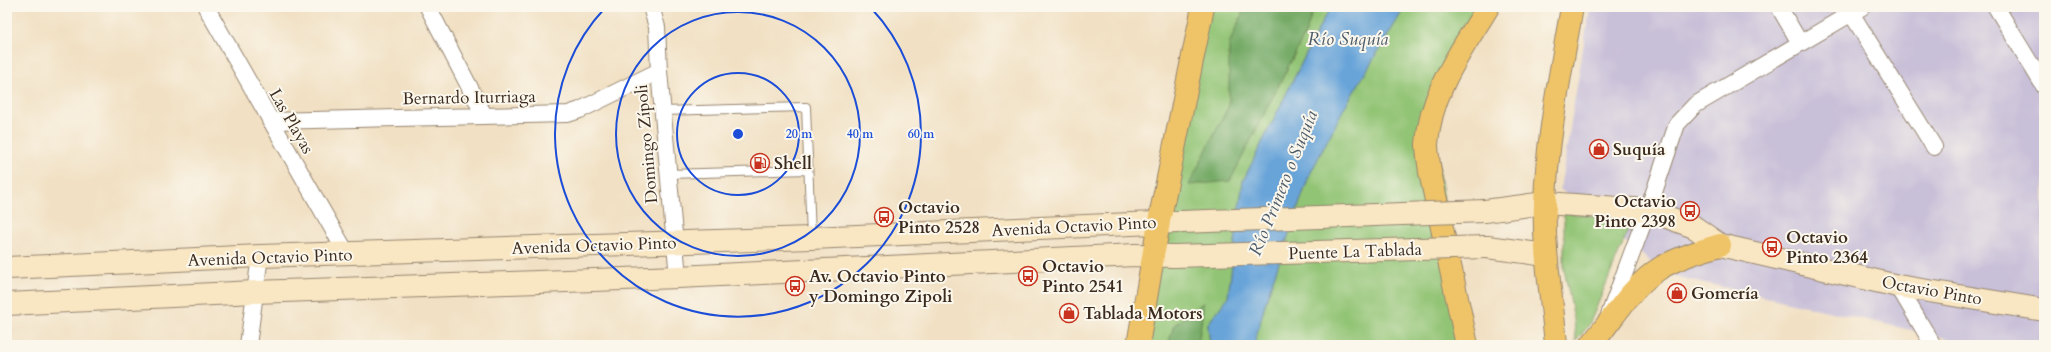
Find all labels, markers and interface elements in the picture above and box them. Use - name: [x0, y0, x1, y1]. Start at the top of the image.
- water label: Río Suquía: [1308, 27, 1388, 52]
- street label: Domingo Zípoli: [630, 83, 663, 204]
- street label: Las Playas: [264, 84, 320, 158]
- street label: Bernardo Iturriaga: [402, 85, 537, 110]
- water label: Río Primero o Suquía: [1243, 107, 1324, 260]
- text: 20 m: [786, 126, 813, 142]
- text: 40 m: [847, 126, 874, 142]
- text: 60 m: [908, 126, 935, 142]
- centre of rings: [731, 127, 745, 141]
- shop icon: Suquía: [1588, 138, 1610, 160]
- place label: Suquía: [1613, 138, 1666, 161]
- fuel station icon: Shell: [749, 152, 771, 174]
- place label: Shell: [774, 152, 812, 175]
- place label: Octavio Pinto 2398: [1594, 190, 1676, 233]
- place label: Octavio Pinto 2528: [898, 196, 980, 239]
- bus stop icon: Octavio Pinto 2398: [1679, 200, 1701, 222]
- bus stop icon: Octavio Pinto 2528: [873, 206, 895, 228]
- street label: Avenida Octavio Pinto: [991, 211, 1157, 242]
- place label: Octavio Pinto 2364: [1786, 226, 1868, 269]
- street label: Avenida Octavio Pinto: [511, 231, 677, 260]
- bus stop icon: Octavio Pinto 2364: [1761, 236, 1783, 258]
- street label: Puente La Tablada: [1288, 238, 1423, 265]
- street label: Avenida Octavio Pinto: [187, 243, 353, 272]
- place label: Octavio Pinto 2541: [1042, 255, 1124, 298]
- place label: Av. Octavio Pinto y Domingo Zipoli: [808, 265, 953, 308]
- bus stop icon: Octavio Pinto 2541: [1017, 265, 1039, 287]
- street label: Octavio Pinto: [1880, 270, 1984, 311]
- bus stop icon: Av. Octavio Pinto y Domingo Zipoli: [784, 275, 806, 297]
- shop icon: Gomería: [1666, 282, 1688, 304]
- place label: Gomería: [1691, 282, 1759, 305]
- shop icon: Tablada Motors: [1058, 302, 1080, 324]
- place label: Tablada Motors: [1083, 302, 1203, 325]

